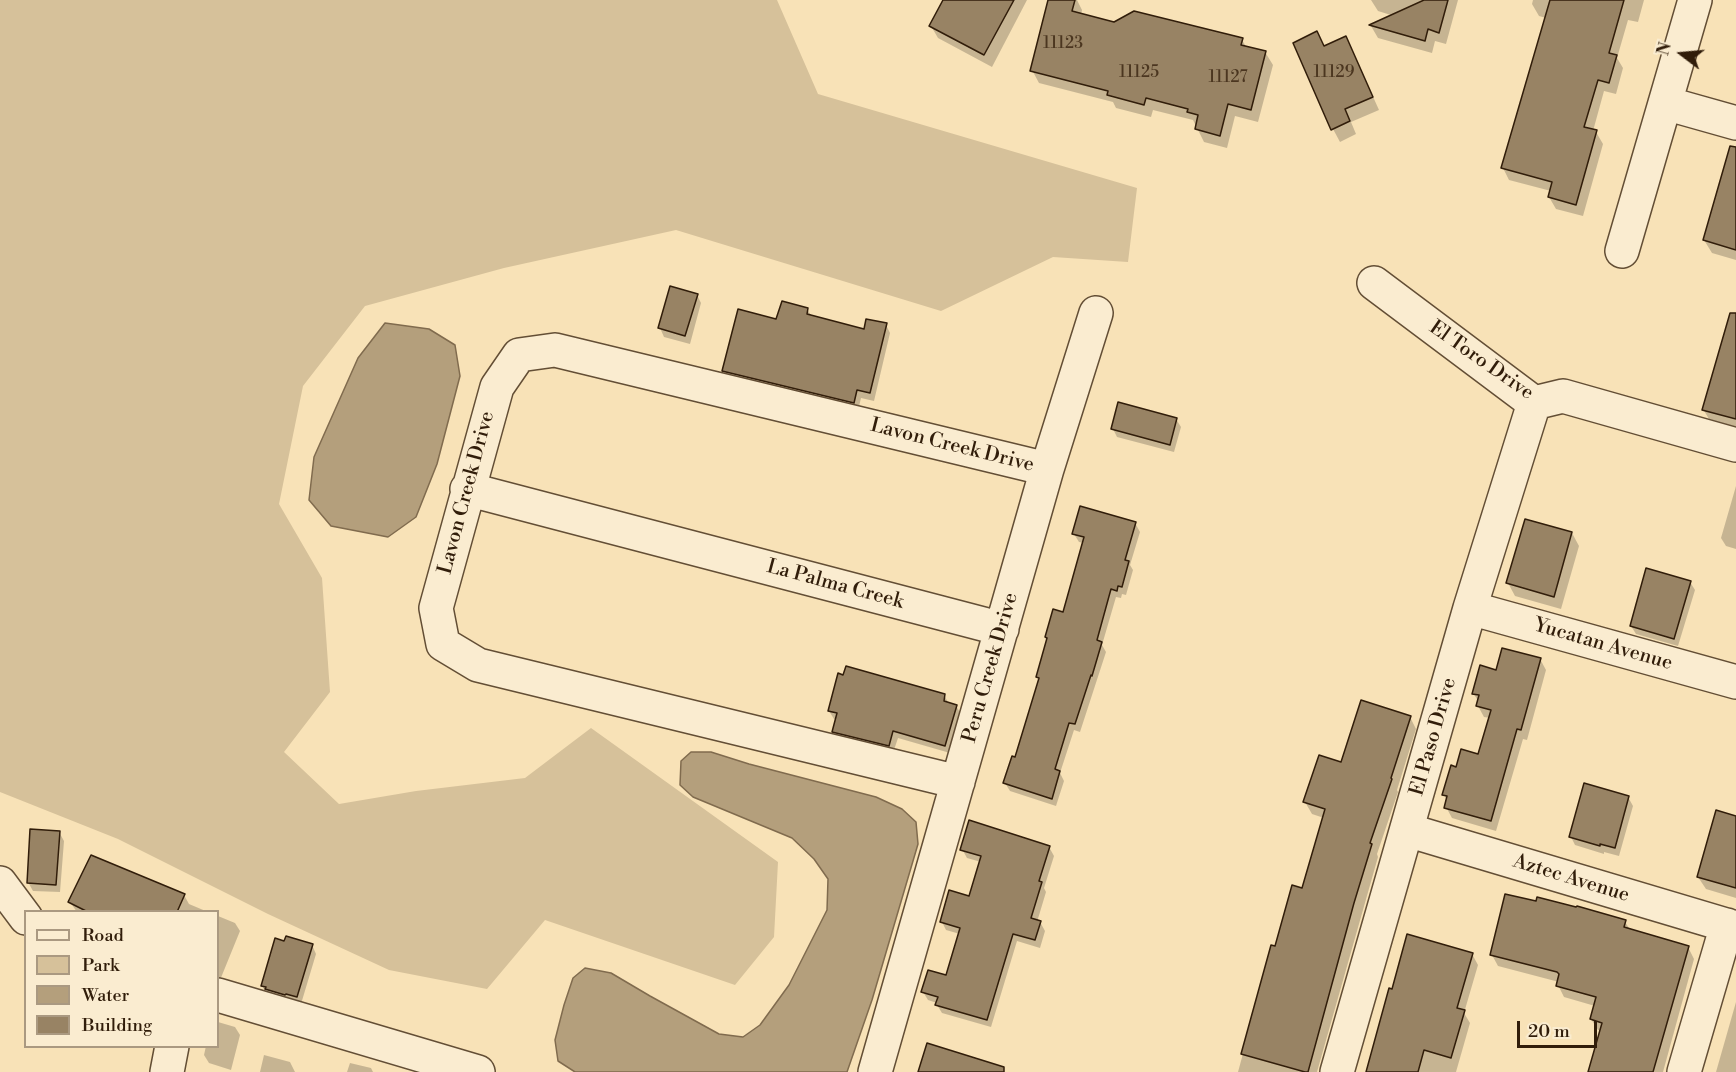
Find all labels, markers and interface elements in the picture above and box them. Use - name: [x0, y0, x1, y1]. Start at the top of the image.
- north arrow: [1652, 24, 1712, 84]
- house number: 11123: [1043, 34, 1083, 54]
- text: N: [1653, 40, 1676, 58]
- house number: 11125: [1119, 63, 1159, 83]
- house number: 11129: [1314, 63, 1354, 83]
- house number: 11127: [1208, 68, 1248, 88]
- street label: El Toro Drive: [1424, 316, 1538, 406]
- street label: Lavon Creek Drive: [434, 409, 500, 577]
- street label: Lavon Creek Drive: [868, 414, 1036, 478]
- street label: La Palma Creek: [764, 555, 906, 615]
- street label: Peru Creek Drive: [958, 590, 1024, 746]
- street label: Yucatan Avenue: [1531, 614, 1675, 676]
- street label: El Paso Drive: [1406, 675, 1462, 799]
- street label: Aztec Avenue: [1510, 850, 1632, 908]
- legend: [24, 910, 219, 1048]
- text: Road: [82, 924, 124, 947]
- text: Park: [82, 954, 119, 977]
- text: Water: [82, 984, 129, 1007]
- scale bar: [1520, 1009, 1600, 1047]
- text: Building: [82, 1014, 152, 1037]
- text: 20 m: [1528, 1020, 1570, 1043]

